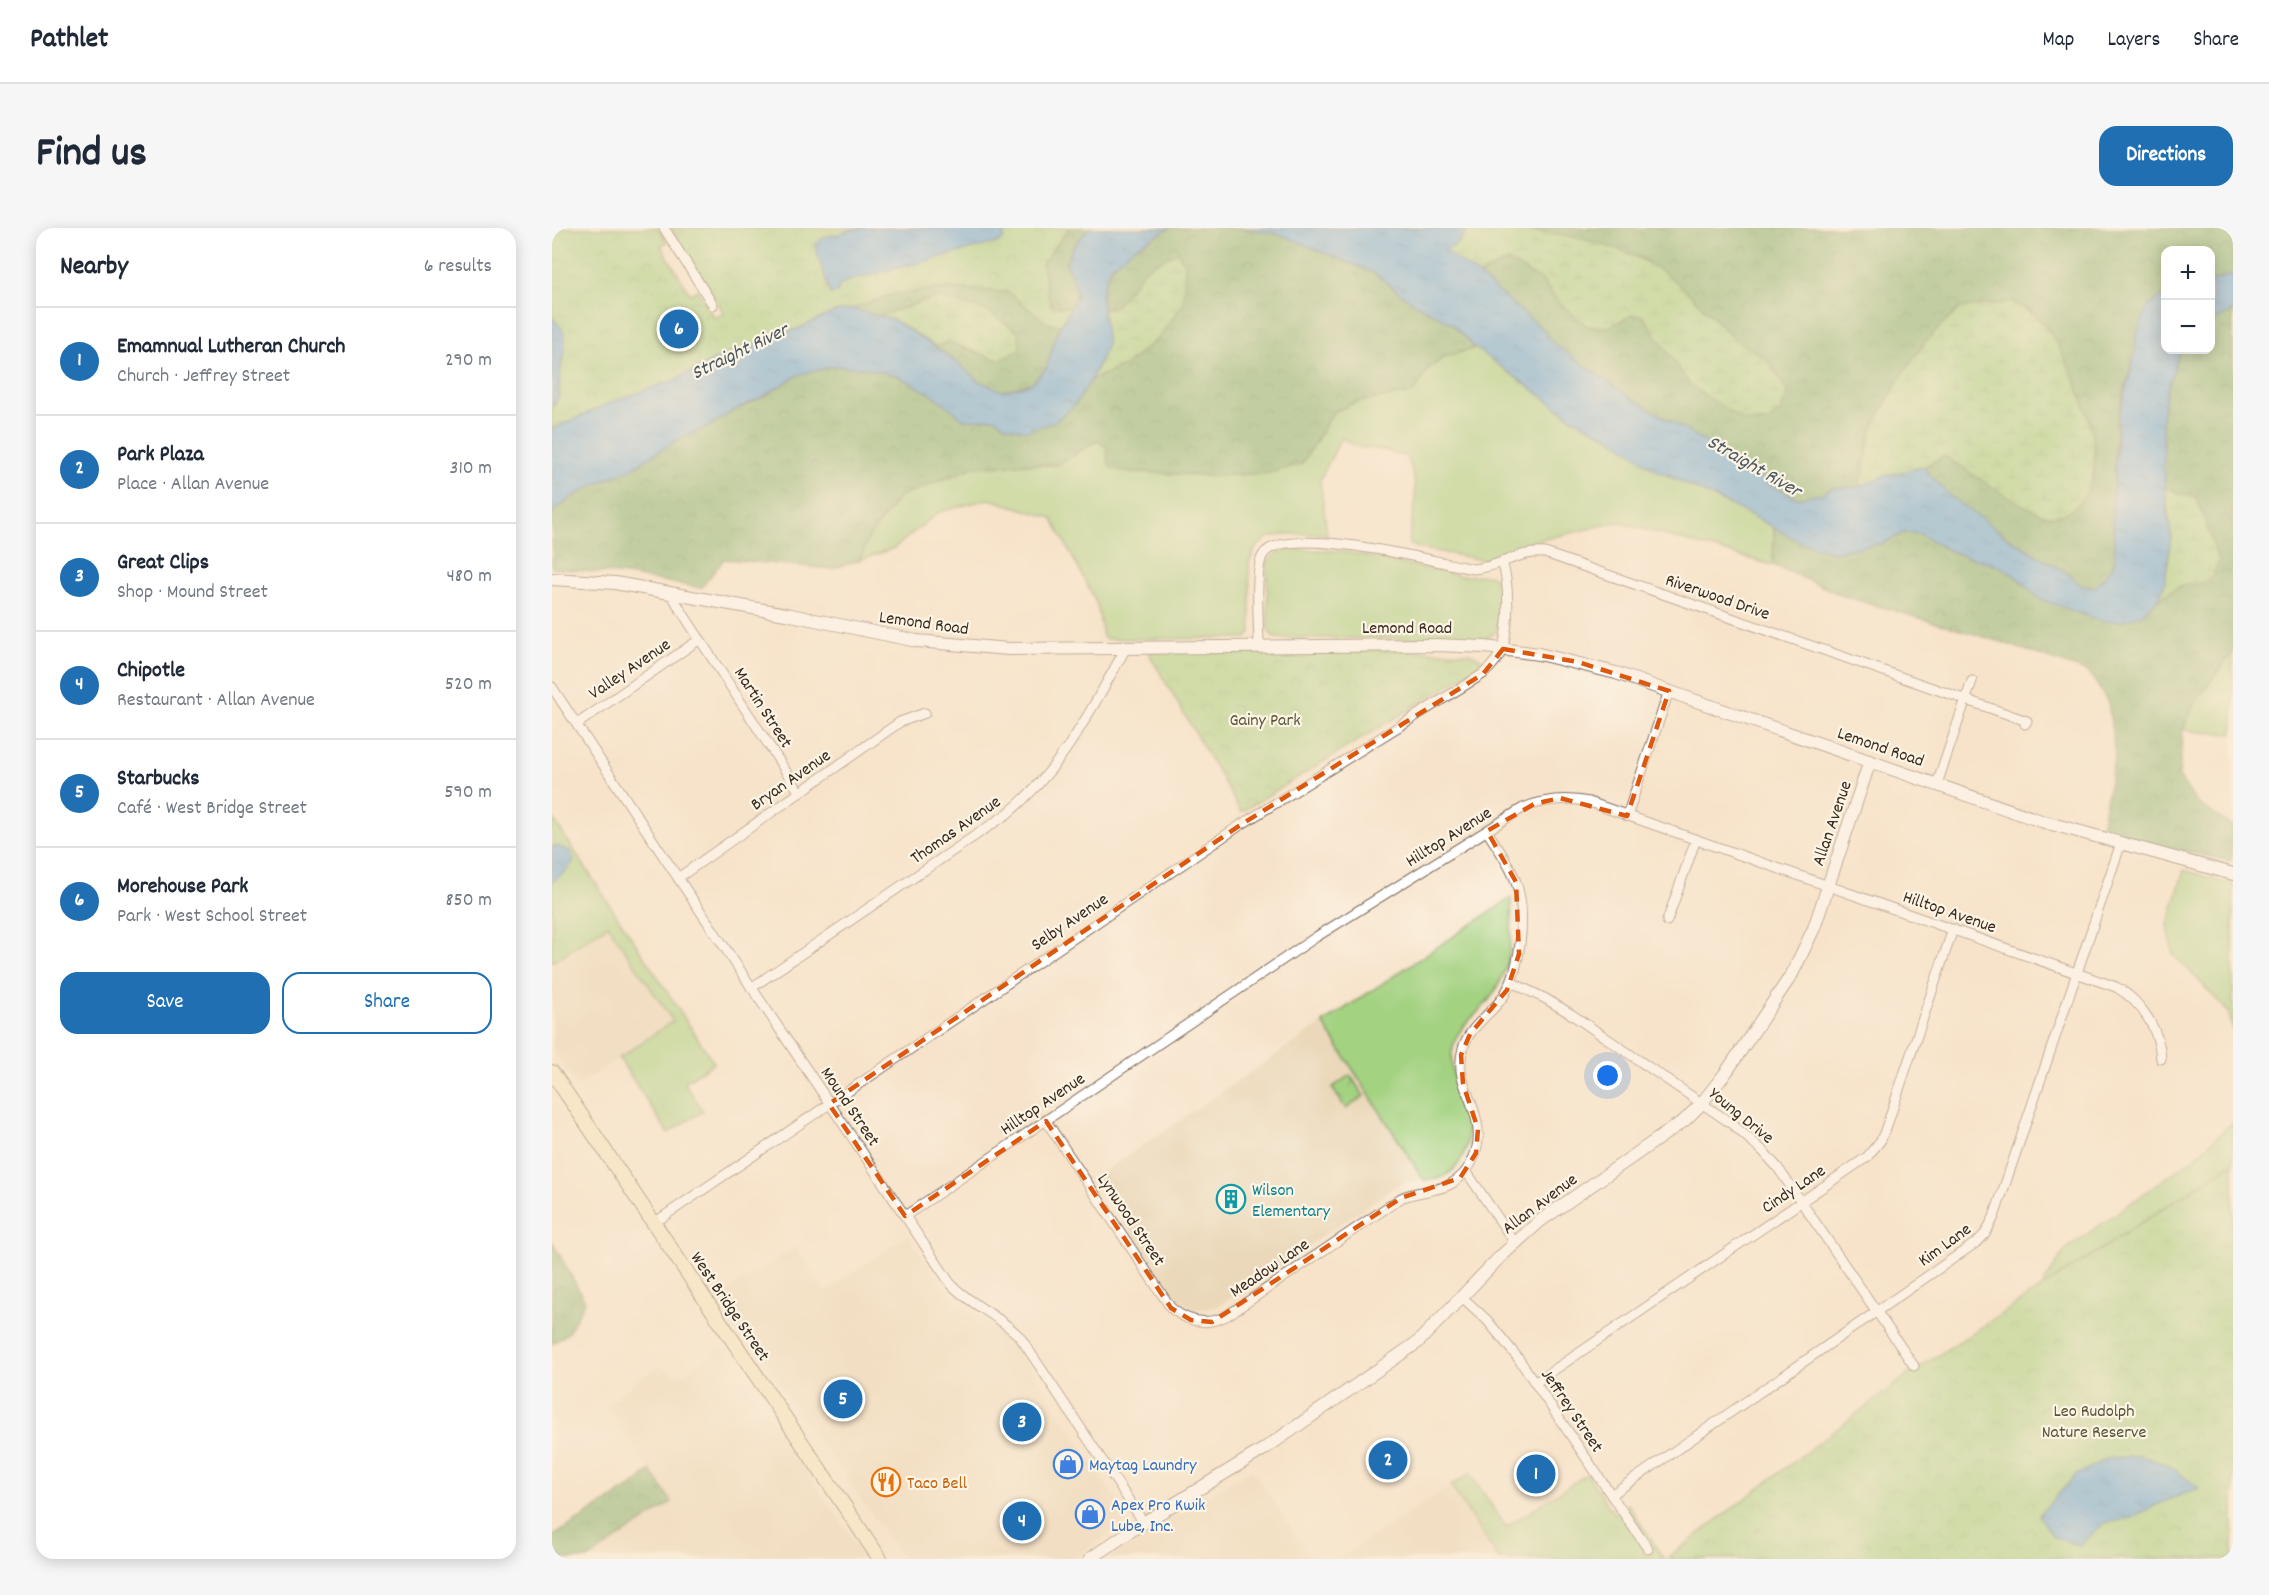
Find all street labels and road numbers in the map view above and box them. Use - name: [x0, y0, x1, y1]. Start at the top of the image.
- street label: Riverwood Drive: [1662, 569, 1773, 628]
- street label: Lemond Road: [877, 606, 970, 643]
- street label: Lemond Road: [1362, 617, 1452, 642]
- street label: Valley Avenue: [584, 633, 677, 707]
- street label: Martin Street: [726, 663, 798, 754]
- street label: Lemond Road: [1833, 722, 1927, 775]
- street label: Bryan Avenue: [746, 744, 837, 818]
- street label: Allan Avenue: [1807, 778, 1860, 870]
- street label: Thomas Avenue: [906, 791, 1007, 871]
- street label: Hilltop Avenue: [1401, 802, 1497, 875]
- street label: Hilltop Avenue: [1899, 886, 1999, 941]
- street label: Selby Avenue: [1027, 888, 1114, 958]
- street label: Mound Street: [813, 1063, 885, 1152]
- street label: Hilltop Avenue: [996, 1067, 1091, 1143]
- street label: Young Drive: [1702, 1083, 1778, 1151]
- street label: Cindy Lane: [1757, 1159, 1831, 1221]
- street label: Allan Avenue: [1498, 1168, 1583, 1242]
- street label: Lynwood Street: [1090, 1169, 1170, 1272]
- street label: Kim Lane: [1914, 1218, 1977, 1274]
- street label: Meadow Lane: [1226, 1233, 1315, 1305]
- street label: West Bridge Street: [683, 1248, 775, 1367]
- street label: Jeffrey Street: [1534, 1364, 1608, 1459]

